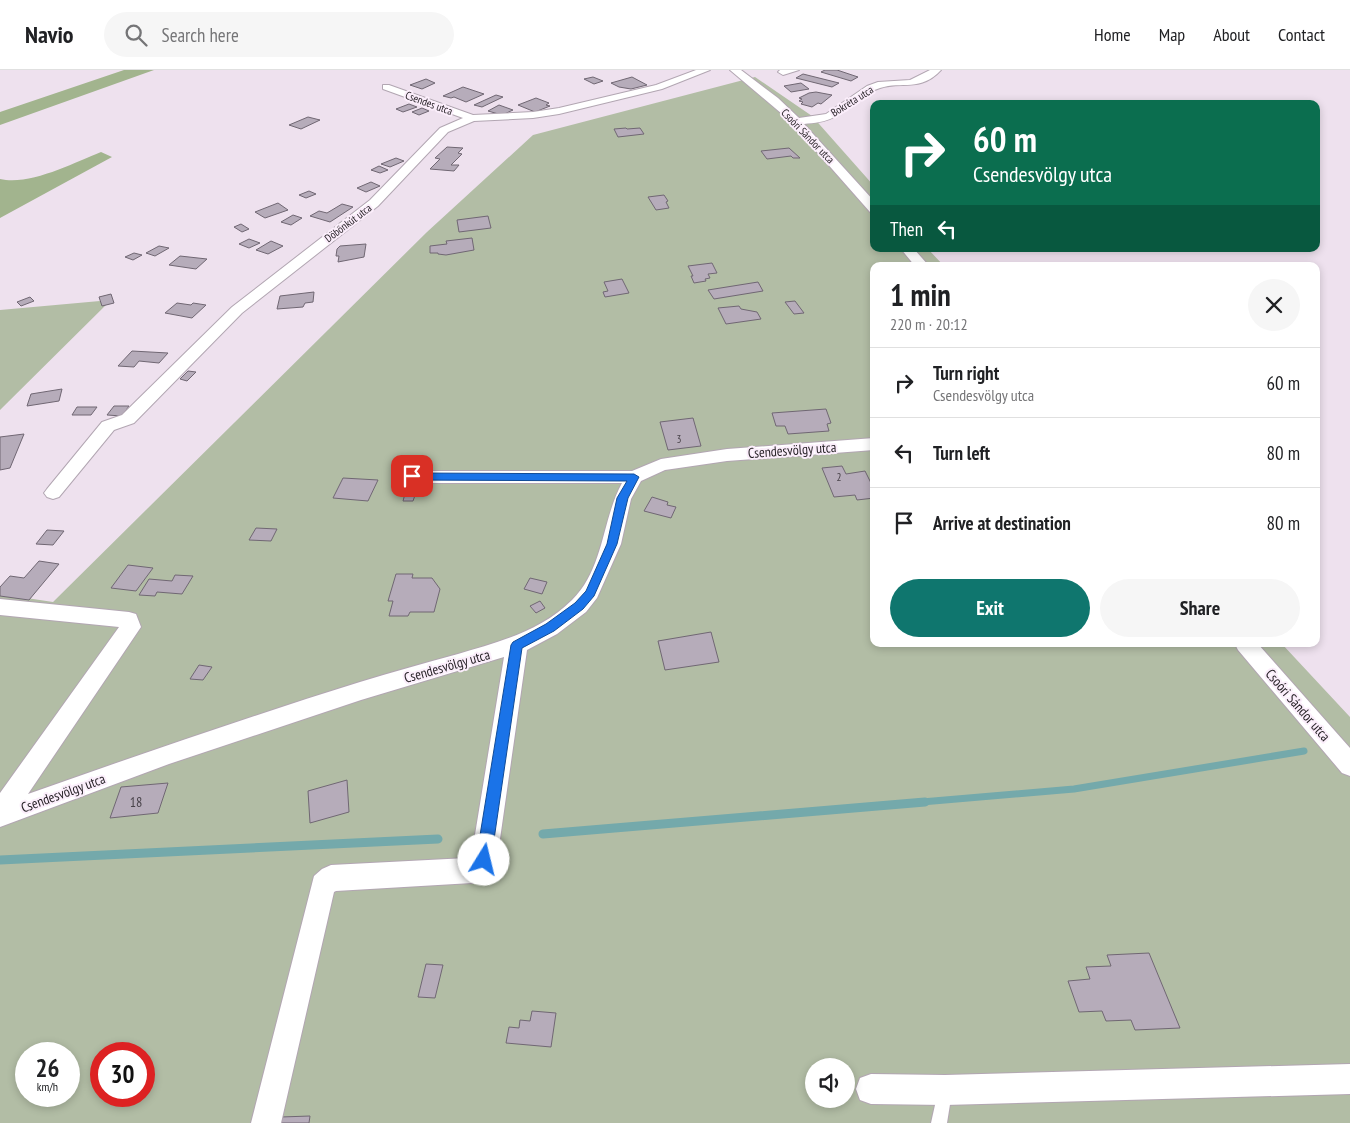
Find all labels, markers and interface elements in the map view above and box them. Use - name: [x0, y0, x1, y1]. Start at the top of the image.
- search box: [104, 12, 454, 57]
- text: Navio: [25, 19, 74, 50]
- icon: search: [122, 21, 150, 49]
- text: Search here: [162, 23, 239, 47]
- text: Home: [1094, 23, 1131, 46]
- text: Map: [1159, 23, 1185, 46]
- text: About: [1213, 23, 1250, 46]
- text: Contact: [1278, 23, 1325, 46]
- street label: Bokréta utca: [828, 82, 876, 120]
- street label: Csendes utca: [403, 88, 455, 118]
- street label: Csoóri Sándor utca: [778, 106, 838, 166]
- text: 60 m: [973, 116, 1037, 162]
- icon: right: [890, 120, 955, 185]
- text: Csendesvölgy utca: [973, 160, 1112, 188]
- street label: Döbönkút utca: [322, 201, 374, 245]
- icon: left: [933, 215, 961, 243]
- text: Then: [890, 217, 923, 241]
- text: 1 min: [890, 275, 951, 314]
- button: close: [1248, 279, 1300, 331]
- text: 220 m · 20:12: [890, 314, 968, 334]
- text: Turn right: [933, 361, 999, 385]
- icon: right: [890, 369, 918, 397]
- text: 60 m: [1267, 371, 1300, 395]
- text: Csendesvölgy utca: [933, 385, 1034, 405]
- house number: 3: [677, 432, 682, 446]
- street label: Csendesvölgy utca: [747, 438, 837, 462]
- icon: left: [890, 439, 918, 467]
- text: Turn left: [933, 441, 990, 465]
- text: 80 m: [1267, 441, 1300, 465]
- pin: [391, 455, 433, 497]
- icon: arrive: [398, 462, 426, 490]
- house number: 2: [837, 470, 842, 484]
- icon: arrive: [890, 509, 918, 537]
- text: Arrive at destination: [933, 511, 1071, 535]
- text: 80 m: [1267, 511, 1300, 535]
- button: Exit: [890, 579, 1090, 637]
- button: Share: [1100, 579, 1300, 637]
- street label: Csendesvölgy utca: [402, 645, 492, 687]
- street label: Csoóri Sándor utca: [1262, 665, 1334, 745]
- street label: Csendesvölgy utca: [18, 769, 108, 817]
- house number: 18: [130, 793, 142, 811]
- position arrow: [457, 833, 509, 885]
- speed limit sign: 30: [90, 1042, 155, 1107]
- text: 26: [36, 1052, 59, 1084]
- map controls: [805, 1058, 855, 1108]
- button: sound: [805, 1058, 855, 1108]
- text: km/h: [37, 1079, 58, 1094]

